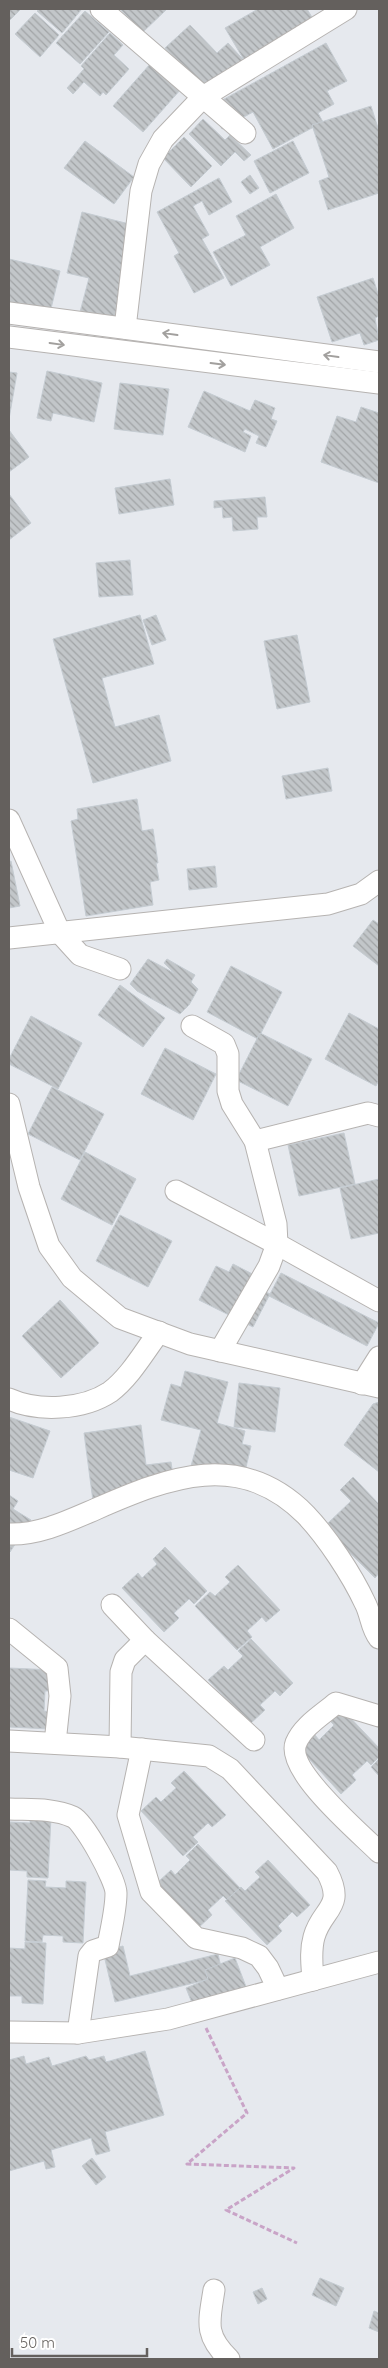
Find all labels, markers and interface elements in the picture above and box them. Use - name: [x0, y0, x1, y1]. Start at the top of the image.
- one-way arrow: [162, 329, 178, 339]
- one-way arrow: [49, 339, 65, 349]
- one-way arrow: [323, 351, 339, 361]
- one-way arrow: [210, 359, 226, 369]
- scale bar: [12, 2326, 148, 2358]
- text: 50 m: [20, 2333, 55, 2352]

